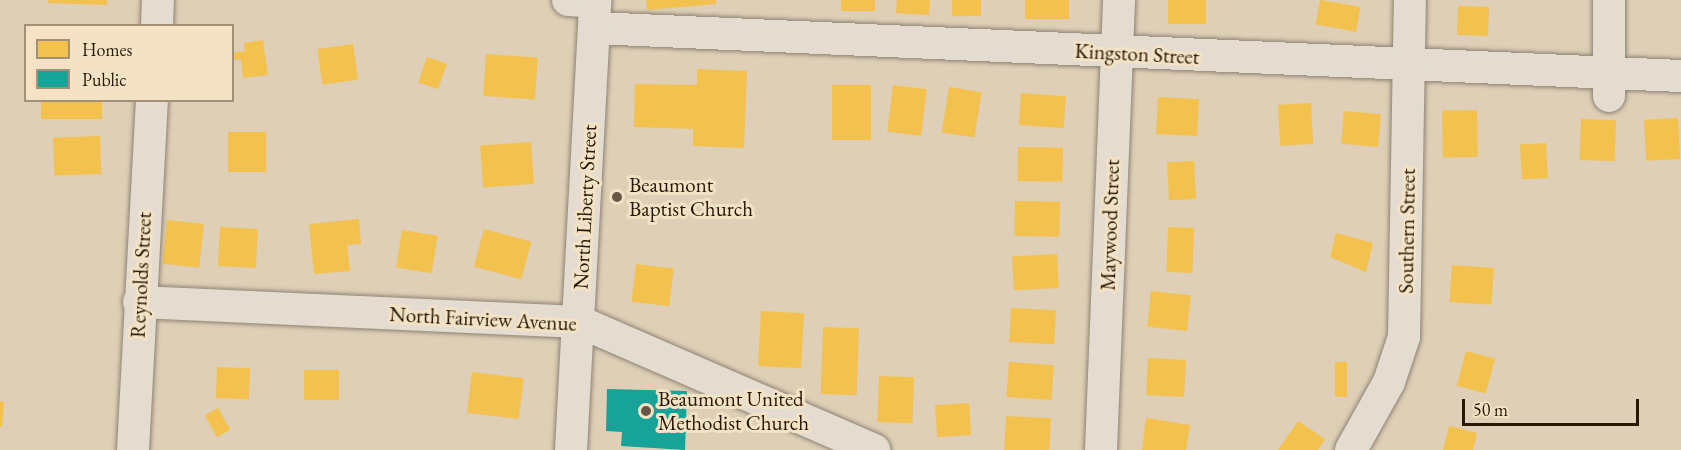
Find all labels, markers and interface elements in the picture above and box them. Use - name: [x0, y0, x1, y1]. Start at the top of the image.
- legend: [24, 24, 234, 102]
- text: Homes: [82, 38, 132, 61]
- street label: Kingston Street: [1074, 38, 1200, 70]
- text: Public: [82, 68, 126, 91]
- street label: North Liberty Street: [568, 124, 602, 290]
- street label: Maywood Street: [1095, 159, 1125, 291]
- street label: Southern Street: [1393, 168, 1421, 294]
- place label: Beaumont Baptist Church: [629, 172, 753, 222]
- marker: Beaumont Baptist Church: [610, 190, 624, 204]
- street label: Reynolds Street: [125, 211, 157, 339]
- street label: North Fairview Avenue: [389, 302, 577, 336]
- place label: Beaumont United Methodist Church: [658, 386, 809, 436]
- scale bar: [1465, 387, 1642, 425]
- text: 50 m: [1473, 398, 1508, 421]
- marker: Beaumont United Methodist Church: [639, 404, 653, 418]

